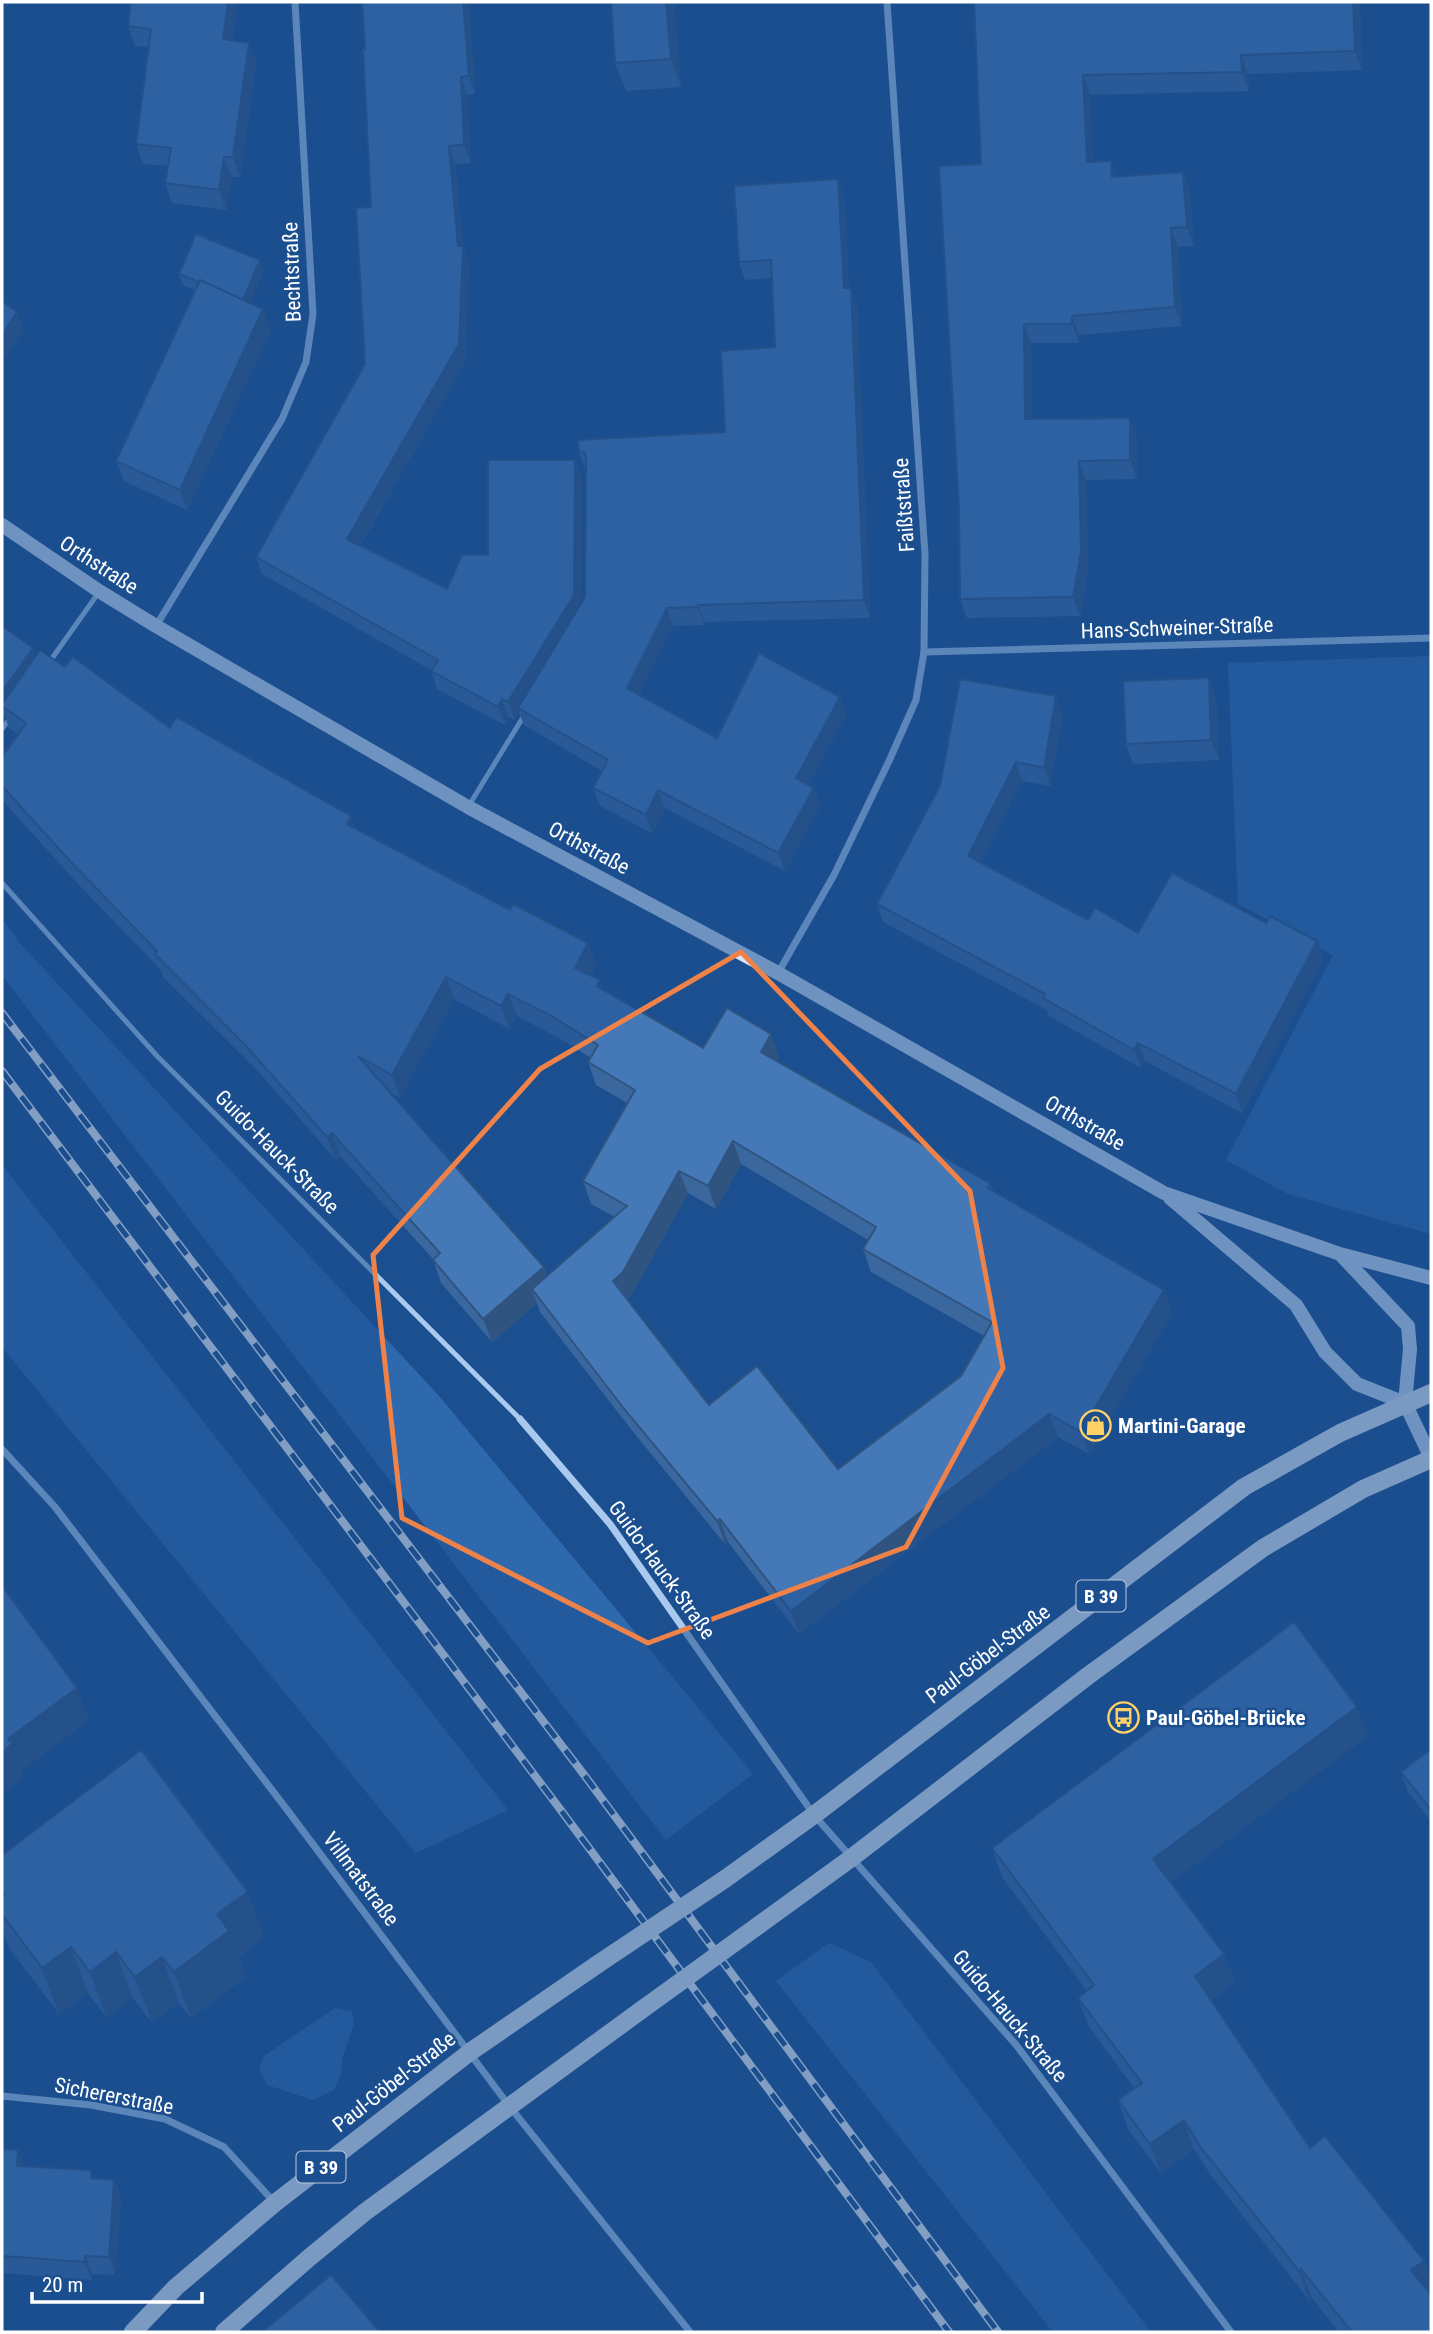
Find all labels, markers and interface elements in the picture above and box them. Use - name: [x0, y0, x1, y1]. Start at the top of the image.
- street label: Bechtstraße: [278, 221, 306, 322]
- street label: Faißtstraße: [889, 457, 919, 553]
- street label: Orthstraße: [55, 531, 143, 599]
- street label: Hans-Schweiner-Straße: [1080, 613, 1274, 643]
- street label: Orthstraße: [544, 817, 634, 879]
- street label: Guido-Hauck-Straße: [210, 1085, 344, 1219]
- street label: Orthstraße: [1041, 1090, 1129, 1156]
- shop icon: Martini-Garage: [1078, 1409, 1112, 1443]
- place label: Martini-Garage: [1118, 1414, 1246, 1438]
- street label: Guido-Hauck-Straße: [604, 1496, 720, 1644]
- road number: B 39: [1076, 1580, 1126, 1612]
- street label: Paul-Göbel-Straße: [921, 1600, 1055, 1708]
- bus stop icon: Paul-Göbel-Brücke: [1106, 1701, 1140, 1735]
- place label: Paul-Göbel-Brücke: [1146, 1706, 1306, 1730]
- street label: Villmatstraße: [318, 1827, 404, 1931]
- street label: Guido-Hauck-Straße: [948, 1945, 1072, 2087]
- street label: Paul-Göbel-Straße: [328, 2027, 460, 2137]
- street label: Sichererstraße: [53, 2073, 176, 2119]
- road number: B 39: [296, 2152, 346, 2182]
- scale bar: [32, 2260, 201, 2304]
- text: 20 m: [42, 2273, 83, 2297]

